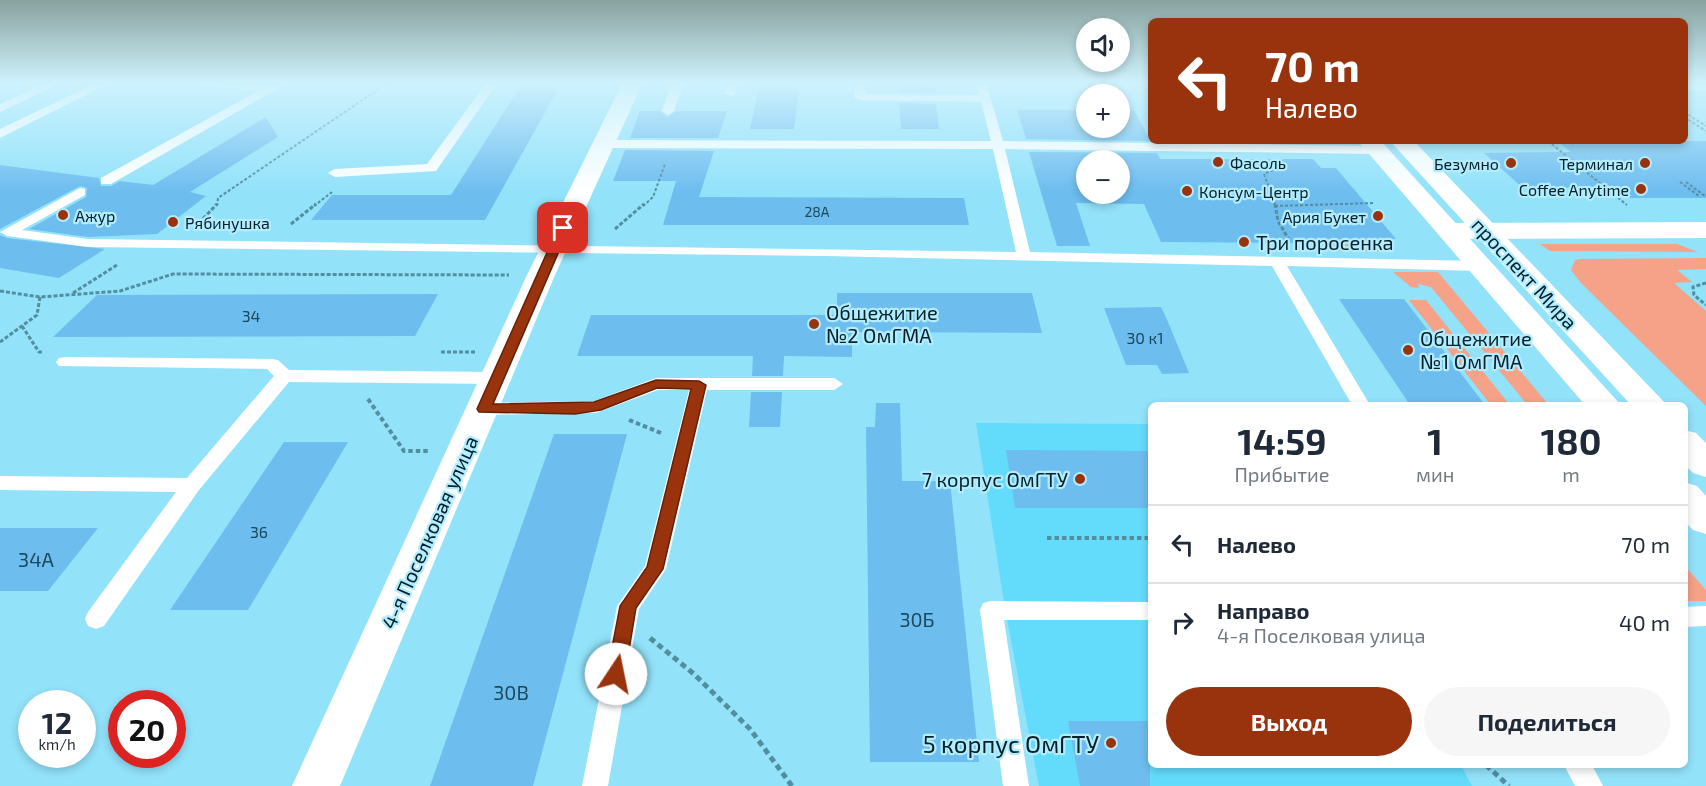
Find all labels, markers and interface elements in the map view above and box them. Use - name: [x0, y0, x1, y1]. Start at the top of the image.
- map controls: [1076, 18, 1130, 204]
- button: sound: [1076, 18, 1130, 72]
- text: 70 m: [1265, 40, 1360, 90]
- icon: left: [1166, 42, 1244, 120]
- button: +: [1076, 84, 1130, 138]
- text: Налево: [1265, 91, 1358, 123]
- button: −: [1076, 150, 1130, 204]
- place label: Фасоль: [1230, 153, 1286, 172]
- place label: Безумно: [1434, 154, 1499, 174]
- place label: Терминал: [1559, 154, 1633, 173]
- marker: Фасоль: [1211, 155, 1225, 169]
- marker: Безумно: [1504, 156, 1518, 170]
- marker: Терминал: [1638, 156, 1652, 170]
- place label: Coffee Anytime: [1519, 180, 1629, 199]
- place label: Консум-Центр: [1199, 182, 1309, 202]
- marker: Coffee Anytime: [1634, 182, 1648, 196]
- marker: Консум-Центр: [1180, 184, 1194, 198]
- pin: [537, 202, 588, 253]
- house number: 28А: [804, 203, 830, 220]
- place label: Ажур: [75, 206, 115, 226]
- place label: Ария Букет: [1282, 207, 1366, 227]
- marker: Ажур: [56, 208, 70, 222]
- marker: Ария Букет: [1371, 209, 1385, 223]
- icon: arrive: [546, 211, 579, 244]
- street label: проспект Мира: [1467, 212, 1583, 334]
- place label: Рябинушка: [185, 213, 270, 233]
- marker: Рябинушка: [166, 215, 180, 229]
- place label: Три поросенка: [1256, 230, 1394, 254]
- marker: Три поросенка: [1237, 235, 1251, 249]
- place label: Общежитие №2 ОмГМА: [826, 300, 938, 347]
- house number: 34: [242, 306, 261, 325]
- marker: Общежитие №2 ОмГМА: [807, 317, 821, 331]
- place label: Общежитие №1 ОмГМА: [1420, 326, 1532, 373]
- house number: 30 к1: [1126, 328, 1164, 347]
- marker: Общежитие №1 ОмГМА: [1401, 343, 1415, 357]
- text: 14:59: [1238, 419, 1326, 462]
- text: 1: [1427, 419, 1443, 462]
- text: 180: [1541, 419, 1601, 462]
- street label: 4-я Поселковая улица: [376, 432, 483, 633]
- text: Прибытие: [1234, 462, 1330, 486]
- text: мин: [1416, 462, 1454, 486]
- text: m: [1562, 462, 1580, 486]
- place label: 7 корпус ОмГТУ: [922, 467, 1069, 492]
- marker: 7 корпус ОмГТУ: [1073, 472, 1087, 486]
- house number: 36: [250, 522, 268, 541]
- icon: left: [1166, 528, 1199, 561]
- text: Налево: [1217, 531, 1296, 557]
- text: 70 m: [1621, 531, 1670, 557]
- house number: 34А: [18, 547, 54, 571]
- text: Направо: [1217, 597, 1310, 623]
- icon: right: [1166, 606, 1199, 639]
- house number: 30Б: [899, 607, 935, 631]
- text: 40 m: [1619, 609, 1670, 635]
- text: 4-я Поселковая улица: [1217, 623, 1425, 647]
- position arrow: [584, 642, 648, 706]
- house number: 30В: [493, 680, 529, 704]
- button: Выход: [1166, 687, 1412, 756]
- button: Поделиться: [1424, 687, 1670, 756]
- speed limit sign: 20: [108, 690, 186, 768]
- text: 12: [42, 704, 72, 740]
- place label: 5 корпус ОмГТУ: [923, 729, 1099, 759]
- text: km/h: [38, 735, 76, 753]
- marker: 5 корпус ОмГТУ: [1104, 736, 1118, 750]

